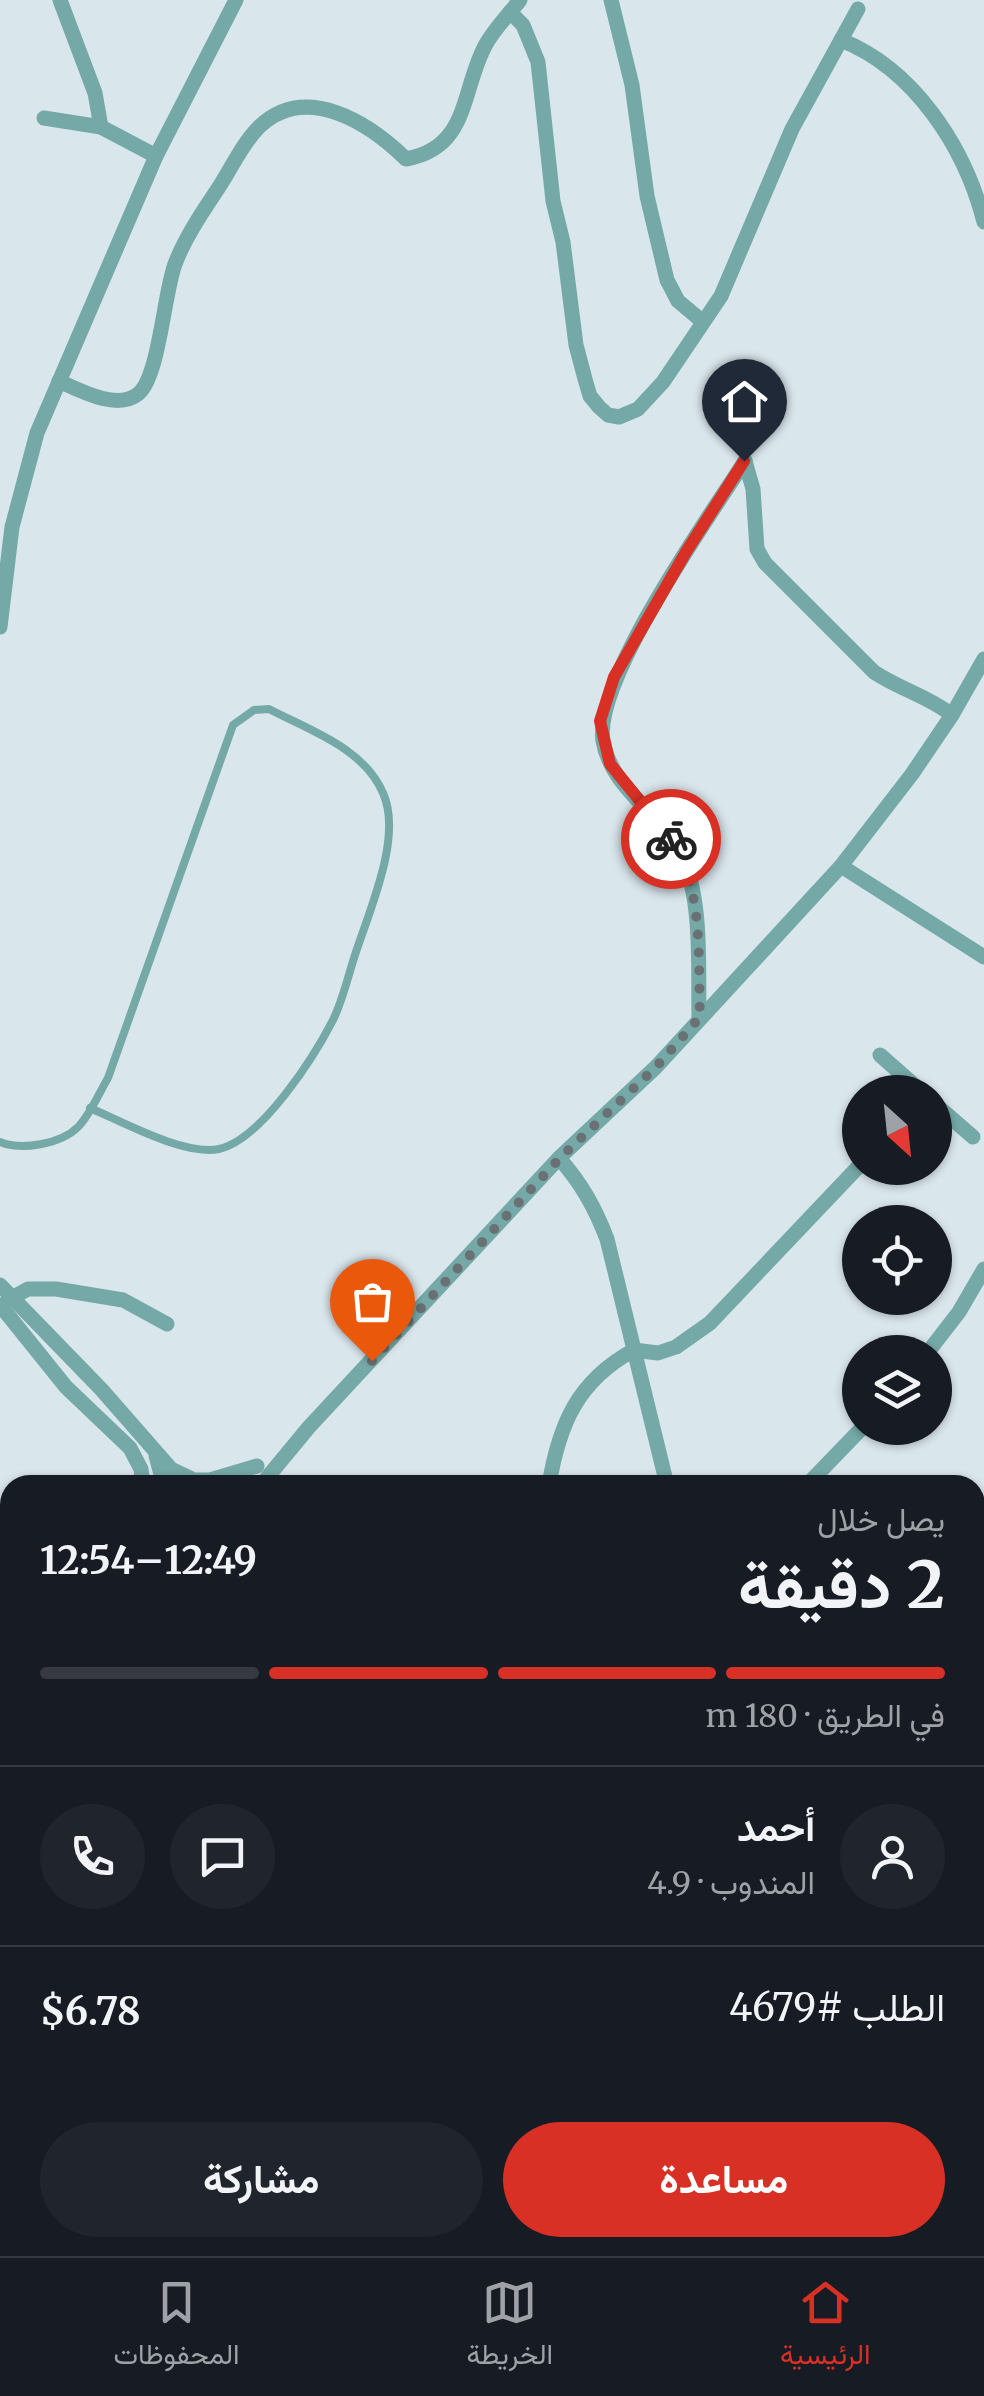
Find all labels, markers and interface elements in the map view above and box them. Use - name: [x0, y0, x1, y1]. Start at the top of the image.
- pin: [702, 359, 787, 462]
- icon: home: [717, 374, 772, 429]
- courier: [621, 789, 721, 889]
- icon: bike: [644, 812, 699, 867]
- north arrow: [842, 1075, 952, 1185]
- map controls: [842, 1075, 952, 1445]
- button: locate: [842, 1205, 952, 1315]
- pin: [330, 1259, 415, 1362]
- icon: bag: [345, 1274, 400, 1329]
- button: layers: [842, 1335, 952, 1445]
- text: يصل خلال: [817, 1500, 945, 1540]
- text: 12:49–12:54: [40, 1537, 257, 1584]
- text: 2 دقيقة: [738, 1544, 945, 1626]
- text: في الطريق · 180 m: [705, 1696, 945, 1736]
- button: phone: [40, 1804, 145, 1909]
- button: chat: [170, 1804, 275, 1909]
- text: أحمد: [737, 1804, 815, 1851]
- button: person: [840, 1804, 945, 1909]
- text: المندوب · 4.9: [647, 1863, 815, 1903]
- text: الطلب #4679: [729, 1984, 945, 2031]
- text: $6.78: [40, 1988, 141, 2035]
- button: مشاركة: [40, 2122, 483, 2237]
- button: مساعدة: [503, 2122, 945, 2237]
- tab: المحفوظات: [113, 2275, 240, 2379]
- tab: الخريطة: [467, 2275, 553, 2379]
- tab: الرئيسية: [780, 2275, 871, 2379]

